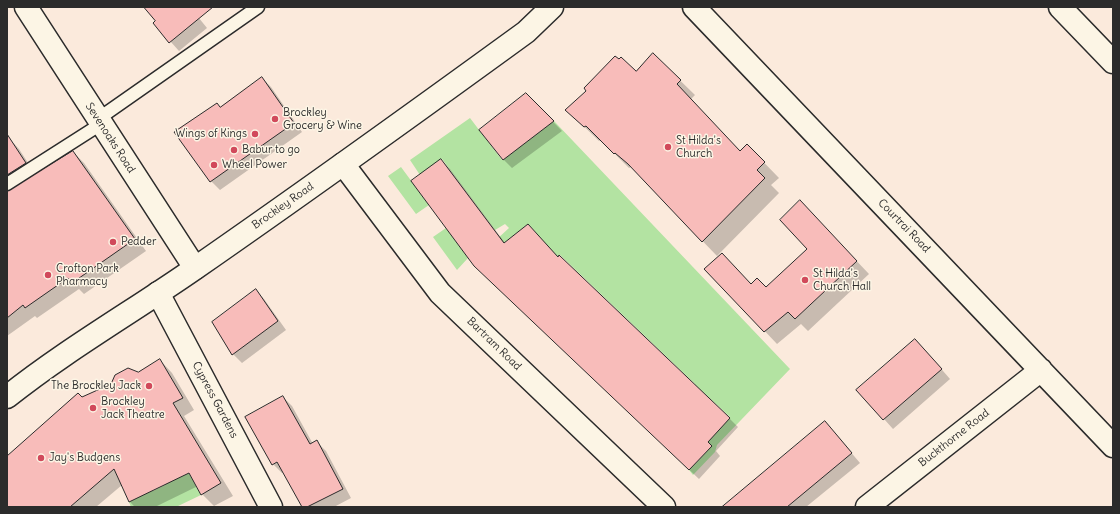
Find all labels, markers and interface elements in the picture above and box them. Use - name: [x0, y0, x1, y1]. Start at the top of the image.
- street label: Sevenoaks Road: [82, 100, 138, 176]
- place label: Brockley Grocery & Wine: [283, 106, 362, 132]
- marker: Brockley Grocery & Wine: [270, 114, 280, 124]
- place label: Wings of Kings: [175, 127, 247, 141]
- marker: Wings of Kings: [250, 129, 260, 139]
- place label: St Hilda's Church: [676, 134, 721, 160]
- marker: St Hilda's Church: [663, 142, 673, 152]
- place label: Babur to go: [242, 143, 300, 157]
- marker: Babur to go: [229, 145, 239, 155]
- place label: Wheel Power: [222, 158, 287, 172]
- marker: Wheel Power: [209, 160, 219, 170]
- street label: Brockley Road: [250, 180, 316, 232]
- street label: Courtrai Road: [875, 196, 933, 256]
- place label: Pedder: [121, 235, 156, 249]
- marker: Pedder: [108, 237, 118, 247]
- place label: Crofton Park Pharmacy: [56, 262, 119, 288]
- place label: St Hilda's Church Hall: [813, 267, 871, 293]
- marker: Crofton Park Pharmacy: [43, 270, 53, 280]
- marker: St Hilda's Church Hall: [800, 275, 810, 285]
- street label: Bartram Road: [464, 315, 524, 373]
- street label: Cypress Gardens: [189, 360, 241, 440]
- place label: The Brockley Jack: [51, 379, 141, 393]
- marker: The Brockley Jack: [144, 381, 154, 391]
- place label: Brockley Jack Theatre: [101, 395, 165, 421]
- marker: Brockley Jack Theatre: [88, 403, 98, 413]
- street label: Buckthorne Road: [916, 406, 992, 470]
- place label: Jay's Budgens: [49, 451, 120, 465]
- marker: Jay's Budgens: [36, 453, 46, 463]

